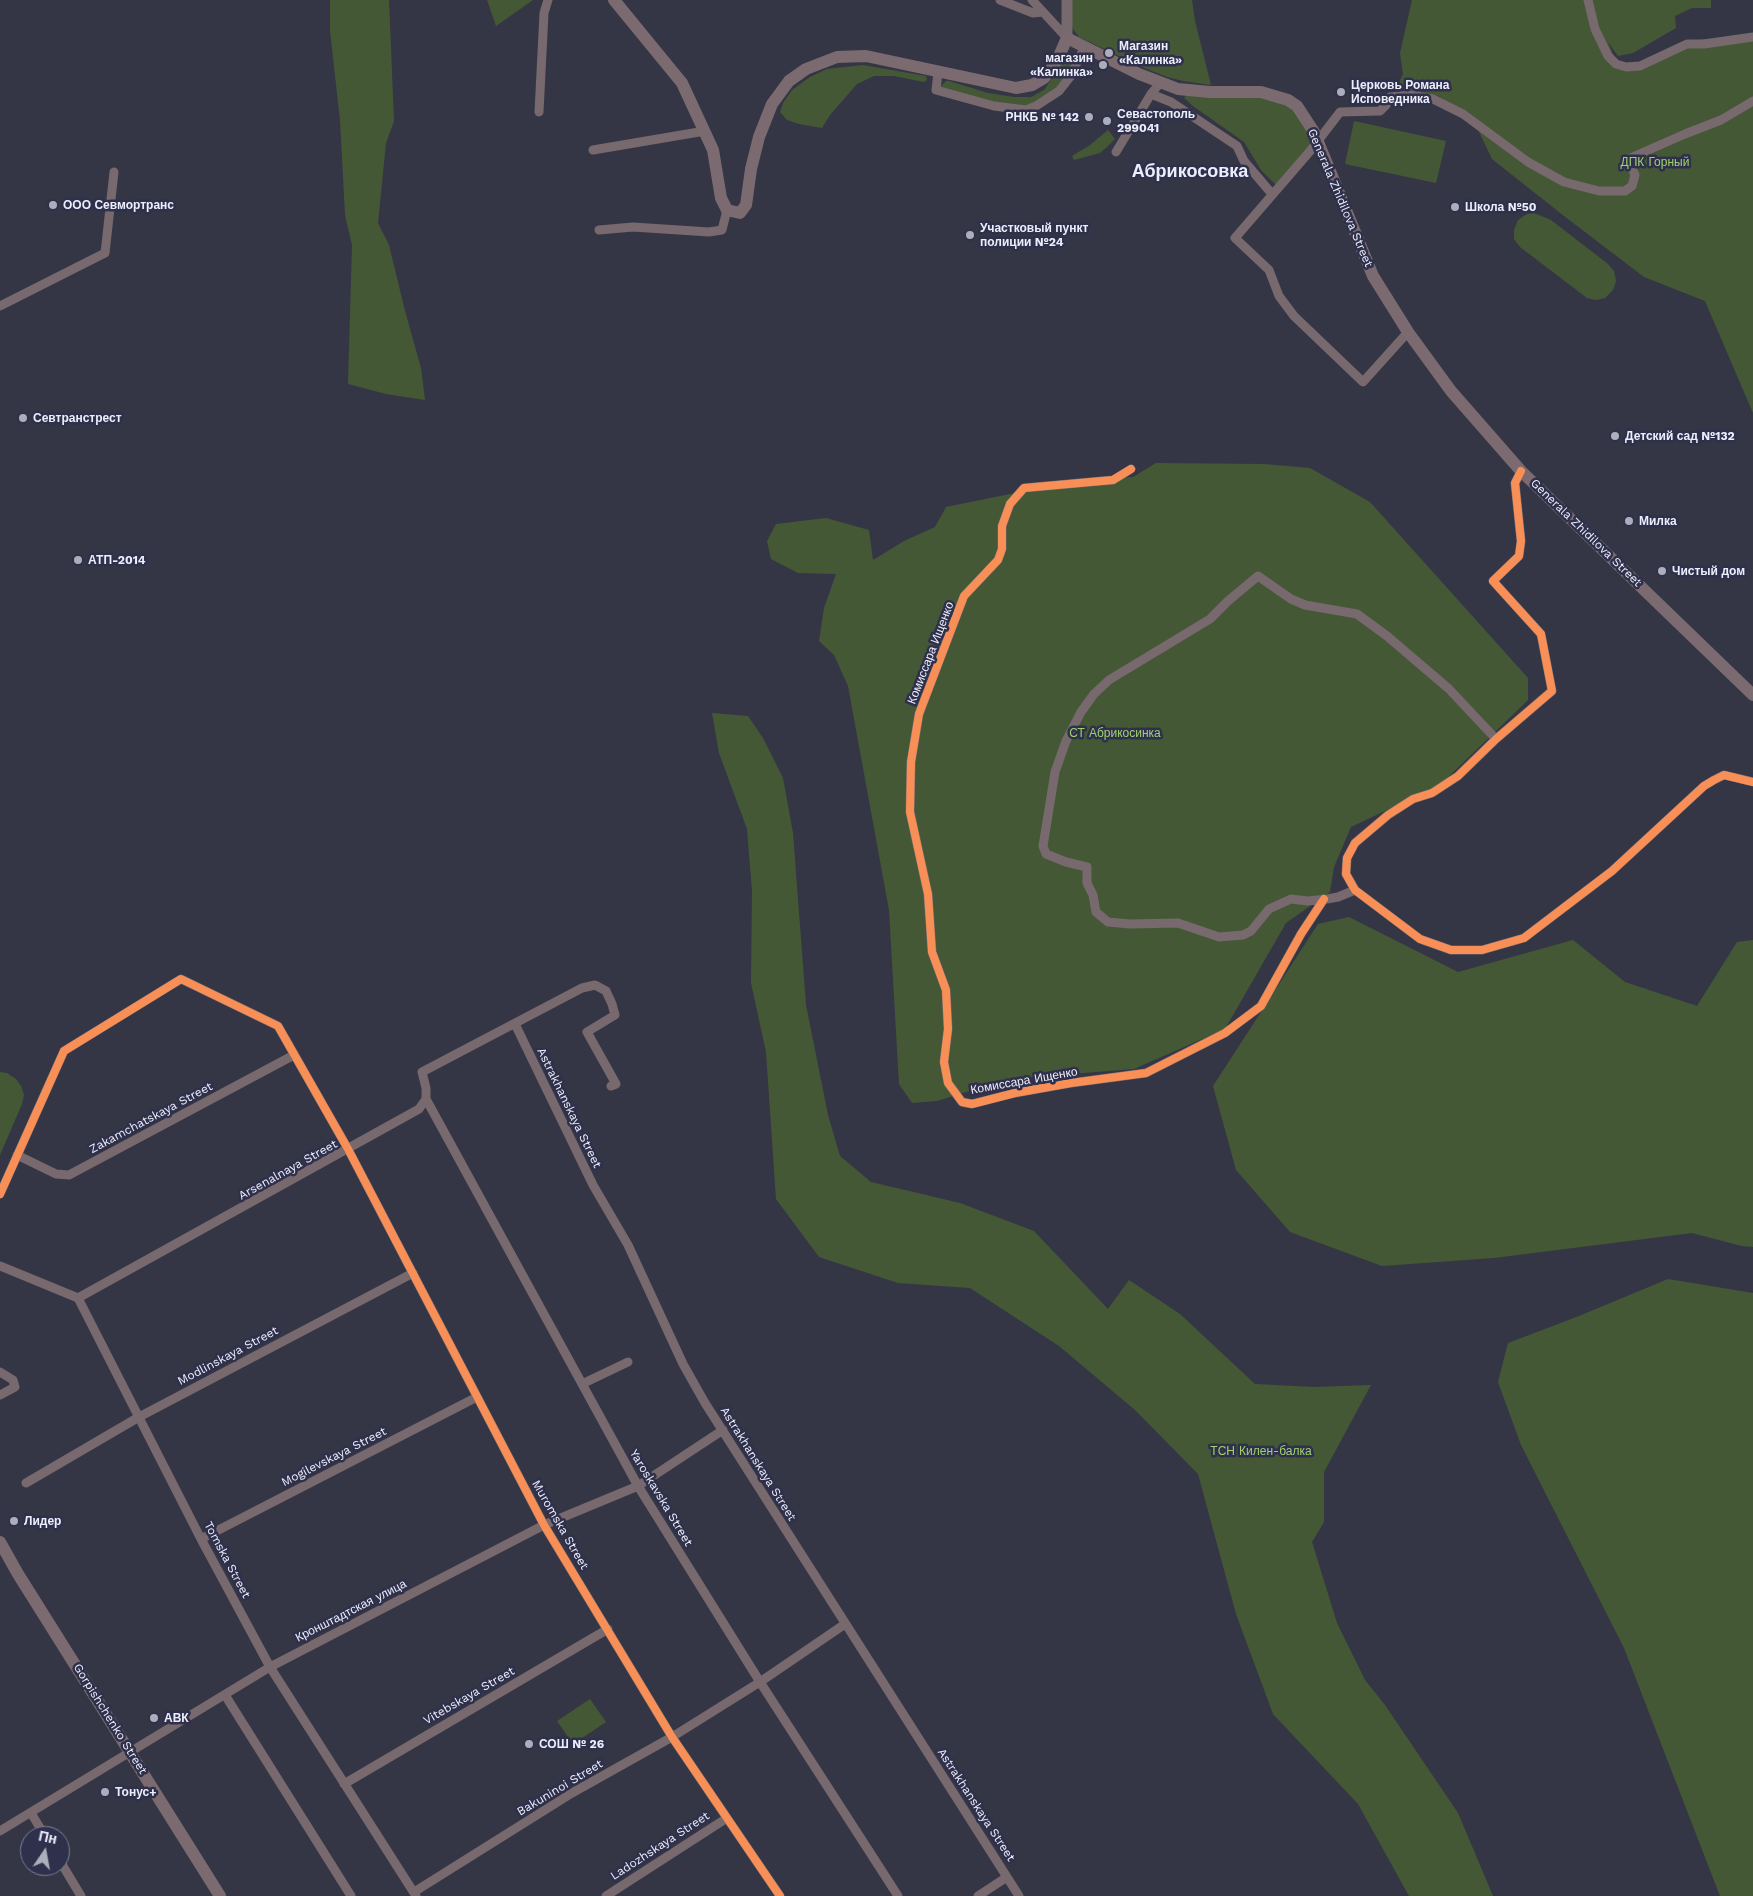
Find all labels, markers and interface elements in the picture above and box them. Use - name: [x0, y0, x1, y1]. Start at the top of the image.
- place label: Магазин «Калинка»: [1119, 39, 1182, 67]
- marker: Магазин «Калинка»: [1103, 47, 1115, 59]
- place label: магазин «Калинка»: [1030, 51, 1093, 79]
- marker: магазин «Калинка»: [1097, 59, 1109, 71]
- place label: Церковь Романа Исповедника: [1351, 78, 1449, 106]
- marker: Церковь Романа Исповедника: [1335, 86, 1347, 98]
- place label: Севастополь 299041: [1117, 107, 1195, 135]
- place label: РНКБ № 142: [1006, 110, 1079, 124]
- marker: РНКБ № 142: [1083, 111, 1095, 123]
- marker: Севастополь 299041: [1101, 115, 1113, 127]
- street label: Generala Zhidilova Street: [1304, 127, 1376, 269]
- park label: ДПК Горный: [1621, 155, 1689, 169]
- district label: Абрикосовка: [1132, 161, 1248, 183]
- place label: ООО Севмортранс: [63, 198, 174, 212]
- marker: ООО Севмортранс: [47, 199, 59, 211]
- place label: Школа №50: [1465, 200, 1536, 214]
- marker: Школа №50: [1449, 201, 1461, 213]
- place label: Участковый пункт полиции №24: [980, 221, 1088, 249]
- marker: Участковый пункт полиции №24: [964, 229, 976, 241]
- place label: Севтранстрест: [33, 411, 122, 425]
- marker: Севтранстрест: [17, 412, 29, 424]
- place label: Детский сад №132: [1625, 429, 1735, 443]
- marker: Детский сад №132: [1609, 430, 1621, 442]
- street label: Generala Zhidilova Street: [1527, 476, 1645, 590]
- place label: Милка: [1639, 514, 1677, 528]
- marker: Милка: [1623, 515, 1635, 527]
- place label: АТП-2014: [88, 553, 146, 567]
- marker: АТП-2014: [72, 554, 84, 566]
- place label: Чистый дом: [1672, 564, 1745, 578]
- marker: Чистый дом: [1656, 565, 1668, 577]
- street label: Комиссара Ищенко: [905, 600, 957, 706]
- park label: СТ Абрикосинка: [1069, 726, 1161, 740]
- street label: Astrakhanskaya Street: [534, 1046, 604, 1170]
- street label: Комиссара Ищенко: [969, 1064, 1079, 1098]
- street label: Zakamchatskaya Street: [87, 1079, 215, 1157]
- street label: Arsenalnaya Street: [236, 1137, 340, 1203]
- street label: Modlinskaya Street: [175, 1323, 281, 1389]
- street label: Astrakhanskaya Street: [717, 1404, 799, 1524]
- street label: Mogilevskaya Street: [279, 1424, 389, 1490]
- park label: ТСН Килен-балка: [1210, 1444, 1312, 1458]
- street label: Yaroskavska Street: [626, 1447, 696, 1549]
- street label: Muromska Street: [529, 1478, 591, 1572]
- place label: Лидер: [24, 1514, 61, 1528]
- marker: Лидер: [8, 1515, 20, 1527]
- street label: Tomska Street: [201, 1519, 253, 1601]
- street label: Кронштадтская улица: [293, 1577, 409, 1645]
- street label: Gorpishchenko Street: [70, 1661, 150, 1777]
- street label: Vitebskaya Street: [421, 1664, 517, 1728]
- place label: АВК: [164, 1711, 189, 1725]
- marker: АВК: [148, 1712, 160, 1724]
- place label: СОШ № 26: [539, 1737, 604, 1751]
- marker: СОШ № 26: [523, 1738, 535, 1750]
- street label: Astrakhanskaya Street: [934, 1746, 1018, 1864]
- street label: Bakuninoi Street: [515, 1757, 605, 1819]
- place label: Тонус+: [115, 1785, 156, 1799]
- marker: Тонус+: [99, 1786, 111, 1798]
- street label: Ladozhskaya Street: [608, 1809, 712, 1883]
- north arrow: [20, 1826, 70, 1876]
- text: Пн: [37, 1828, 59, 1847]

